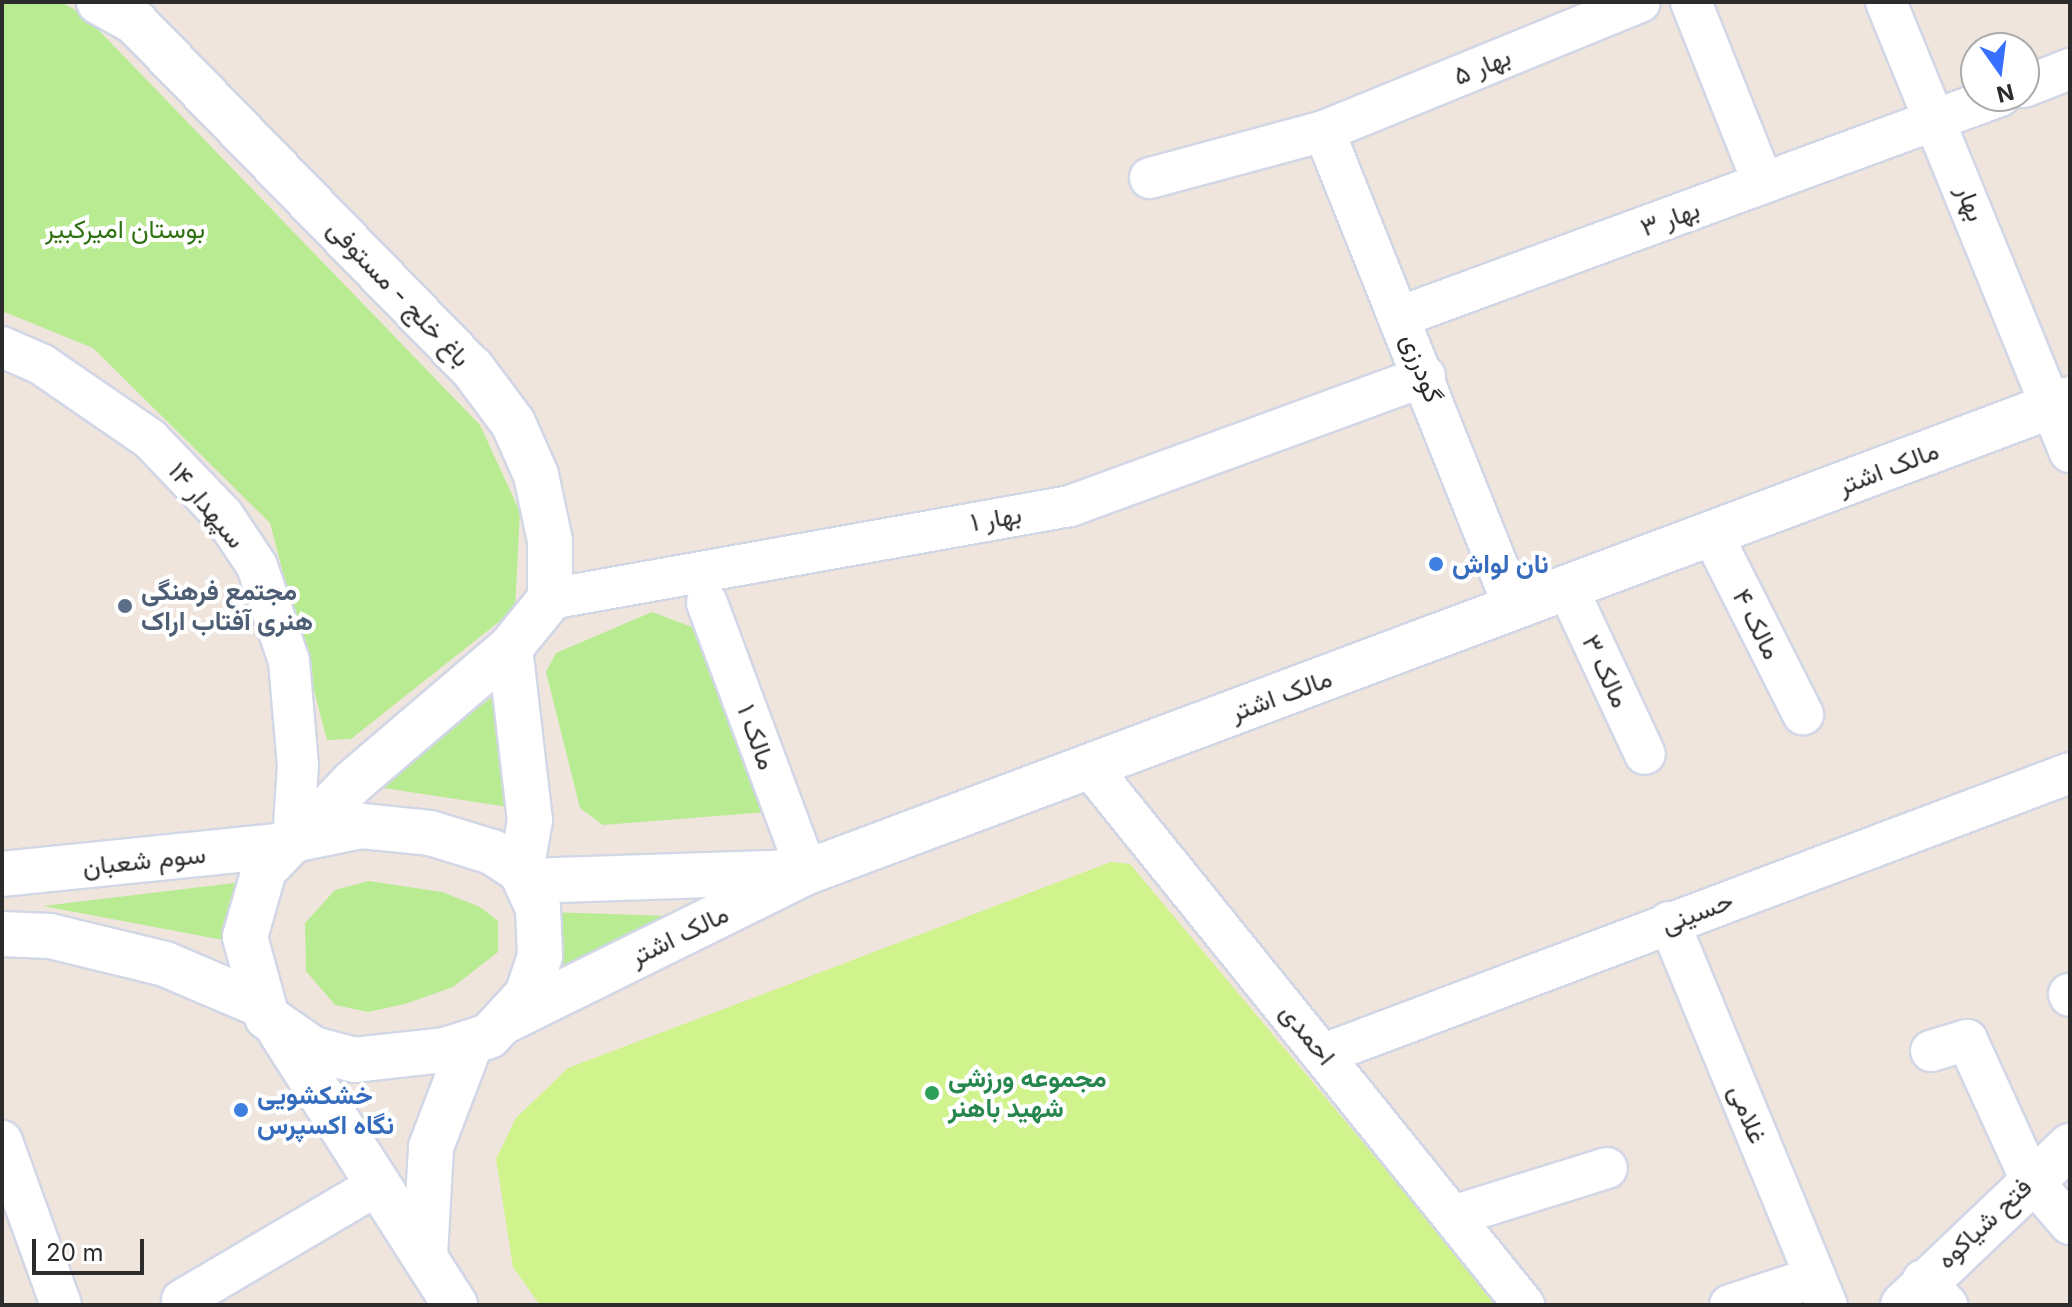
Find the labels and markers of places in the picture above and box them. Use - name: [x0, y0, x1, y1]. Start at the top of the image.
- place label: نان لواش: [1452, 548, 1549, 580]
- marker: نان لواش: [1427, 555, 1445, 573]
- place label: مجتمع فرهنگی هنری آفتاب اراک: [141, 575, 313, 636]
- marker: مجتمع فرهنگی هنری آفتاب اراک: [116, 597, 134, 615]
- place label: مجموعه ورزشی شهید باهنر: [948, 1062, 1107, 1124]
- place label: خشکشویی نگاه اکسپرس: [257, 1079, 394, 1140]
- marker: مجموعه ورزشی شهید باهنر: [923, 1084, 941, 1102]
- marker: خشکشویی نگاه اکسپرس: [232, 1101, 250, 1119]

